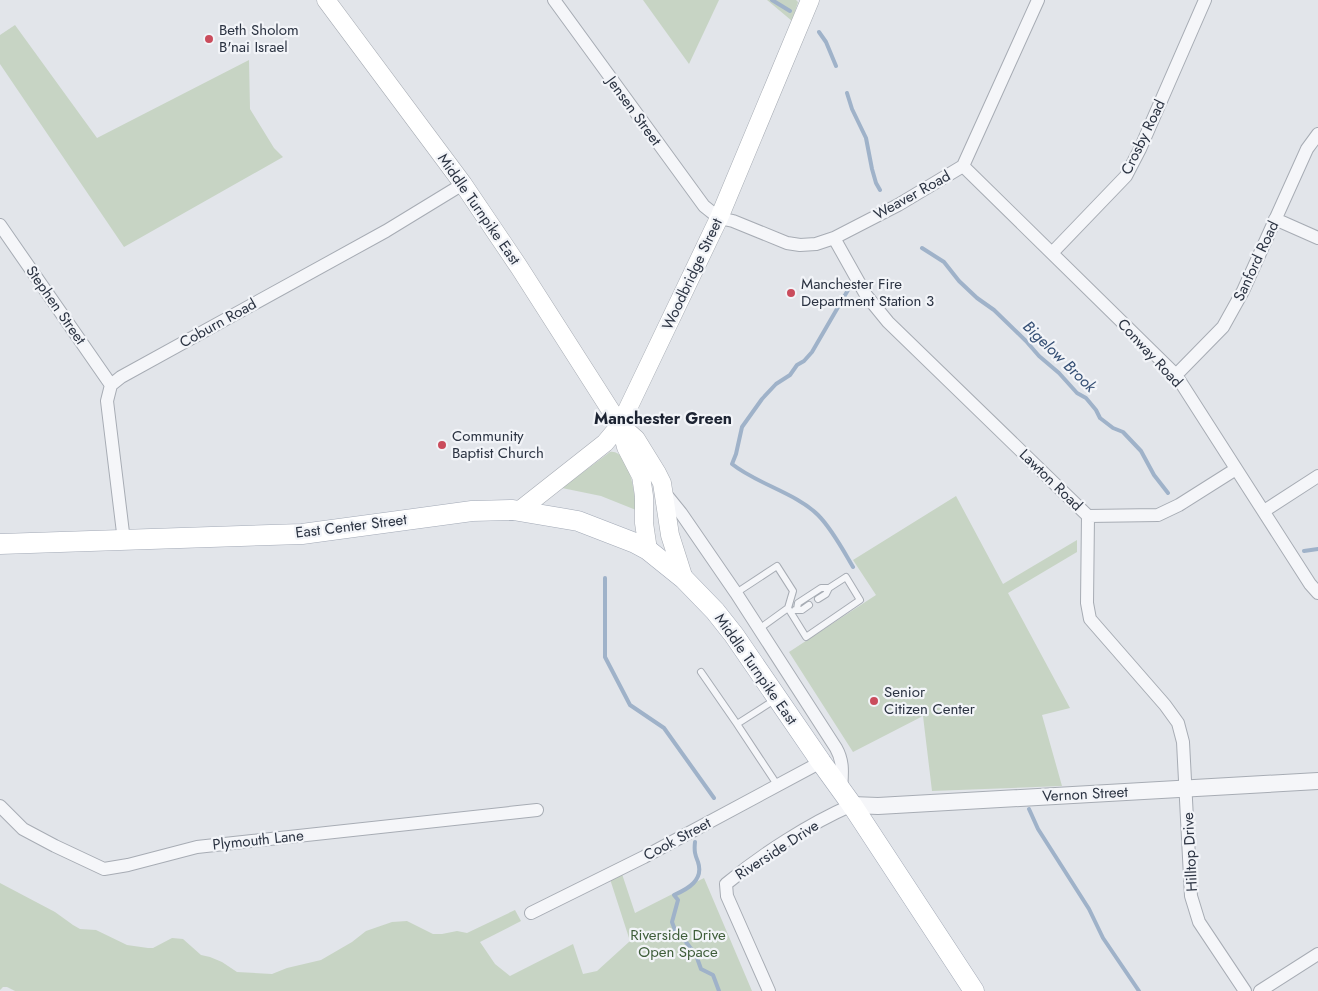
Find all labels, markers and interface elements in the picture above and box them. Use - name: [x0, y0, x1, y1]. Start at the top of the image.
- place label: Beth Sholom B'nai Israel: [219, 19, 299, 58]
- marker: Beth Sholom B'nai Israel: [203, 33, 215, 45]
- street label: Jensen Street: [600, 70, 667, 151]
- street label: Crosby Road: [1115, 96, 1171, 178]
- street label: Middle Turnpike East: [432, 149, 526, 270]
- street label: Weaver Road: [870, 165, 954, 225]
- street label: Woodbridge Street: [656, 214, 728, 334]
- street label: Sanford Road: [1228, 217, 1284, 305]
- street label: Stephen Street: [21, 261, 92, 349]
- place label: Manchester Fire Department Station 3: [801, 273, 934, 312]
- marker: Manchester Fire Department Station 3: [785, 287, 797, 299]
- street label: Coburn Road: [176, 293, 260, 353]
- street label: Conway Road: [1112, 314, 1188, 392]
- water label: Bigelow Brook: [1018, 315, 1102, 398]
- district label: Manchester Green: [594, 407, 732, 430]
- place label: Community Baptist Church: [452, 425, 544, 464]
- marker: Community Baptist Church: [436, 439, 448, 451]
- street label: Lawton Road: [1014, 444, 1088, 516]
- street label: East Center Street: [294, 508, 408, 544]
- street label: Middle Turnpike East: [709, 609, 803, 730]
- place label: Senior Citizen Center: [884, 681, 976, 720]
- marker: Senior Citizen Center: [868, 695, 880, 707]
- street label: Vernon Street: [1042, 781, 1129, 807]
- street label: Hilltop Drive: [1177, 811, 1203, 892]
- street label: Cook Street: [639, 812, 715, 866]
- street label: Riverside Drive: [731, 815, 823, 885]
- street label: Plymouth Lane: [211, 824, 305, 856]
- park label: Riverside Drive Open Space: [630, 924, 726, 963]

